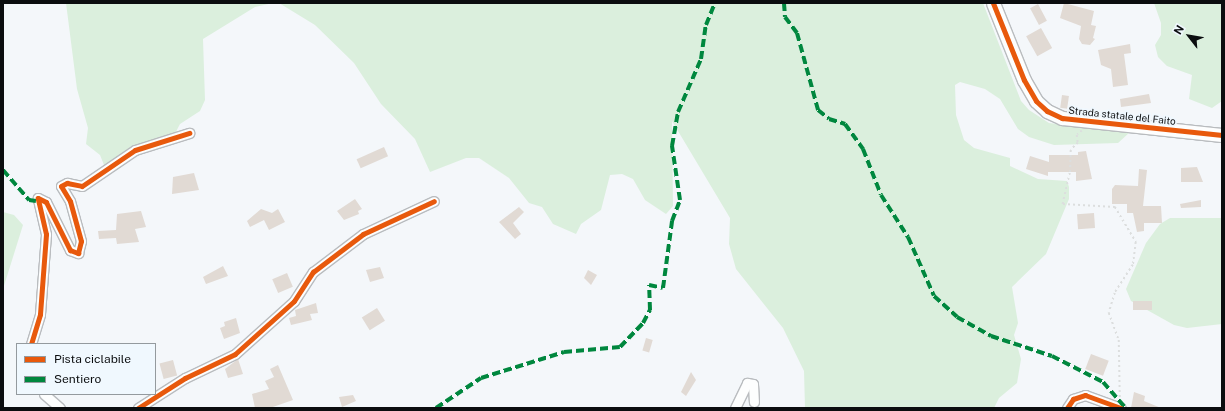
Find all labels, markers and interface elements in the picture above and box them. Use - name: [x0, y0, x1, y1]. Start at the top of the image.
- north arrow: [1169, 16, 1209, 56]
- text: N: [1171, 23, 1186, 37]
- street label: Strada statale del Faito: [1068, 104, 1176, 128]
- legend: [16, 343, 156, 395]
- text: Pista ciclabile: [54, 352, 131, 366]
- text: Sentiero: [54, 372, 101, 386]

